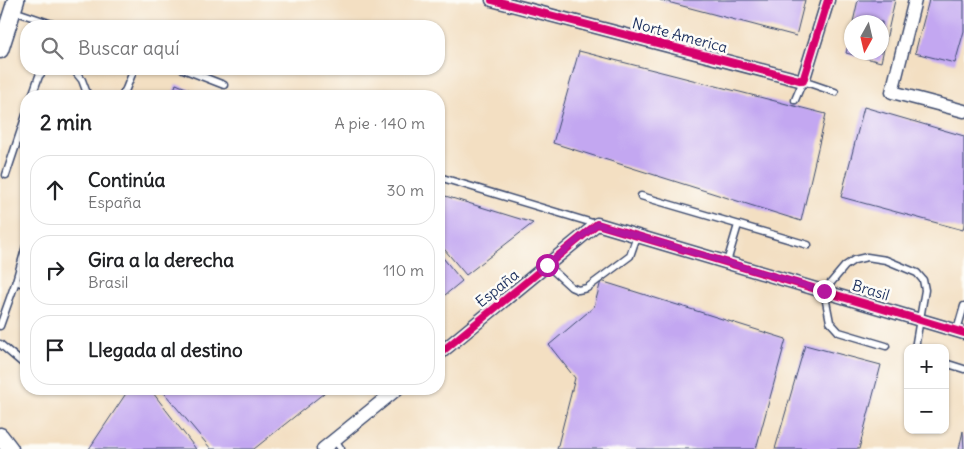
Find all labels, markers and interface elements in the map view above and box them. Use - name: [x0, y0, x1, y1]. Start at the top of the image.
- street label: Norte America: [630, 13, 730, 57]
- north arrow: [844, 15, 889, 60]
- search box: [20, 20, 445, 75]
- icon: search: [38, 34, 66, 62]
- text: Buscar aquí: [78, 36, 179, 60]
- text: 2 min: [40, 109, 92, 136]
- text: A pie · 140 m: [334, 113, 425, 133]
- text: Continúa: [88, 168, 165, 192]
- icon: ahead: [41, 176, 69, 204]
- text: 30 m: [387, 180, 424, 200]
- text: España: [88, 192, 141, 212]
- text: Gira a la derecha: [88, 248, 234, 272]
- route start: [536, 254, 559, 277]
- icon: right: [41, 256, 69, 284]
- text: 110 m: [383, 260, 424, 280]
- street label: España: [472, 265, 523, 311]
- text: Brasil: [88, 272, 128, 292]
- street label: Brasil: [850, 275, 892, 305]
- route end: [813, 280, 836, 303]
- icon: arrive: [41, 336, 69, 364]
- text: Llegada al destino: [88, 338, 243, 362]
- map controls: [904, 344, 949, 434]
- button: +: [904, 344, 949, 389]
- button: −: [904, 389, 949, 434]

